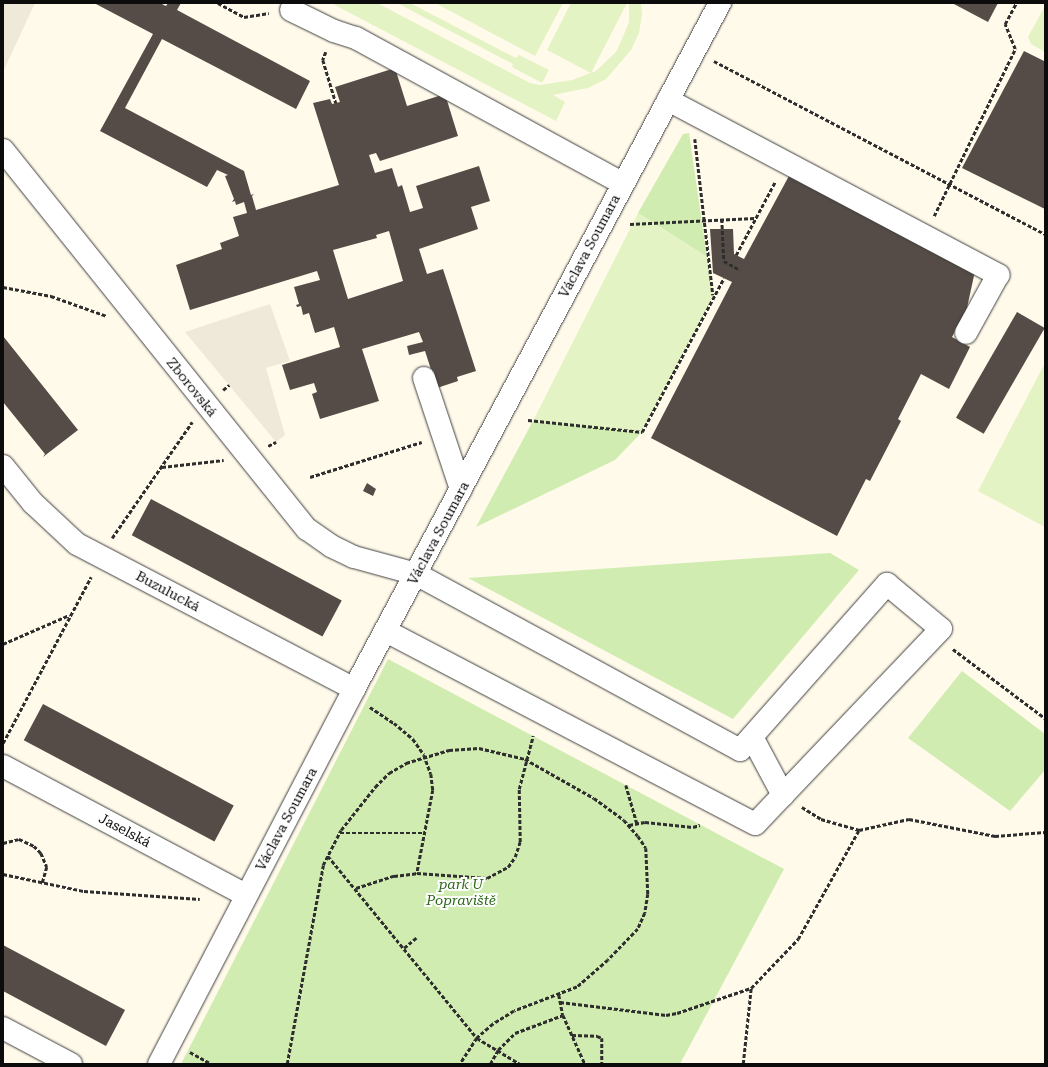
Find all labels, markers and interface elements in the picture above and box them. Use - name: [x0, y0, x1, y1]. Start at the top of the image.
- street label: Václava Soumara: [555, 192, 623, 300]
- street label: Zborovská: [163, 354, 221, 420]
- street label: Václava Soumara: [404, 479, 472, 587]
- street label: Buzulucká: [133, 567, 203, 615]
- street label: Václava Soumara: [252, 765, 320, 873]
- street label: Jaselská: [96, 809, 154, 851]
- park label: park U Popraviště: [426, 876, 496, 908]

